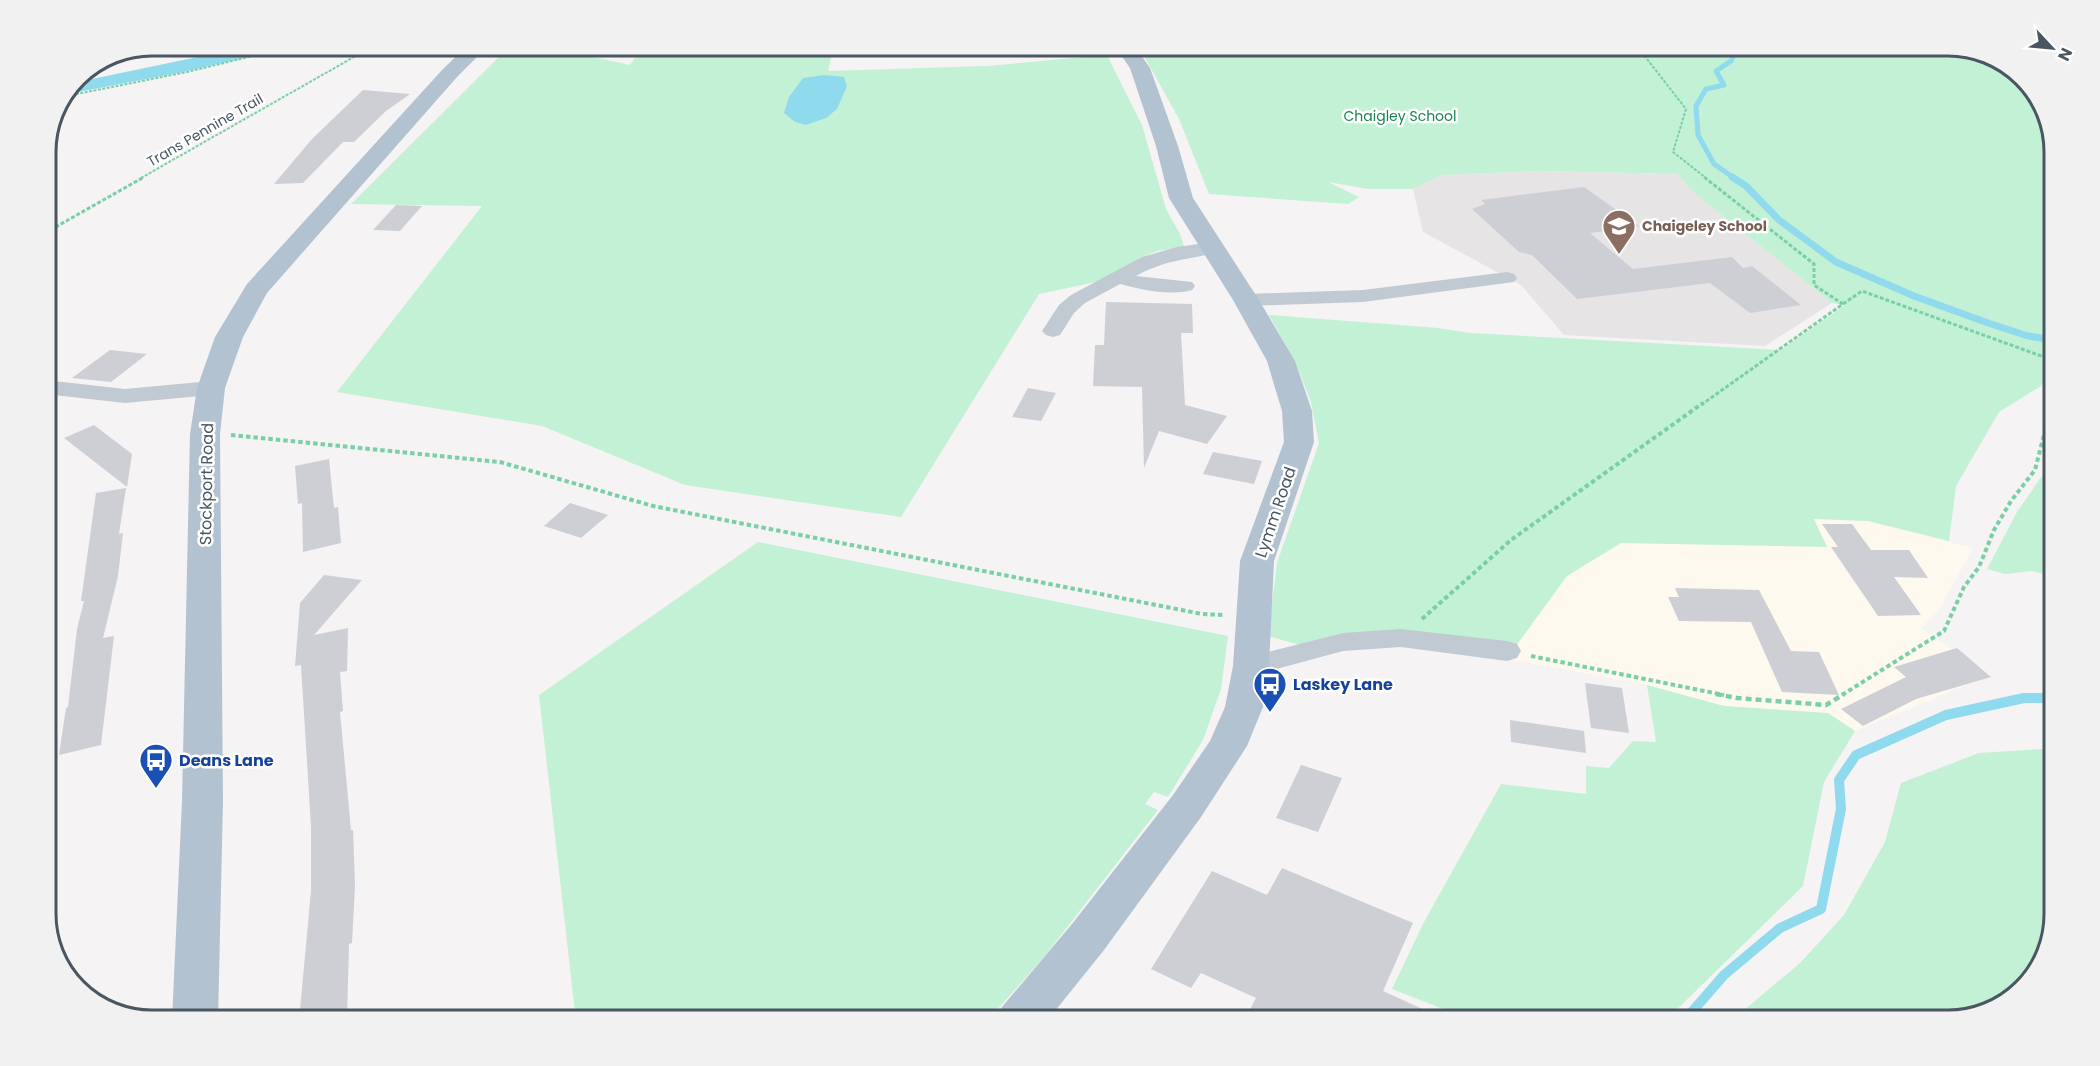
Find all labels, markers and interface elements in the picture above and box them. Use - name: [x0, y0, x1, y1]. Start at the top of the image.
- north arrow: [2022, 18, 2082, 78]
- text: N: [2052, 44, 2078, 65]
- street label: Trans Pennine Trail: [143, 89, 267, 171]
- park label: Chaigley School: [1344, 106, 1456, 126]
- school or university icon: Chaigeley School: [1601, 208, 1637, 255]
- place label: Chaigeley School: [1642, 216, 1767, 236]
- street label: Stockport Road: [194, 423, 219, 545]
- street label: Lymm Road: [1249, 464, 1302, 561]
- bus stop icon: Laskey Lane: [1252, 666, 1288, 713]
- place label: Laskey Lane: [1293, 673, 1393, 696]
- bus stop icon: Deans Lane: [138, 742, 174, 789]
- place label: Deans Lane: [179, 749, 274, 772]

